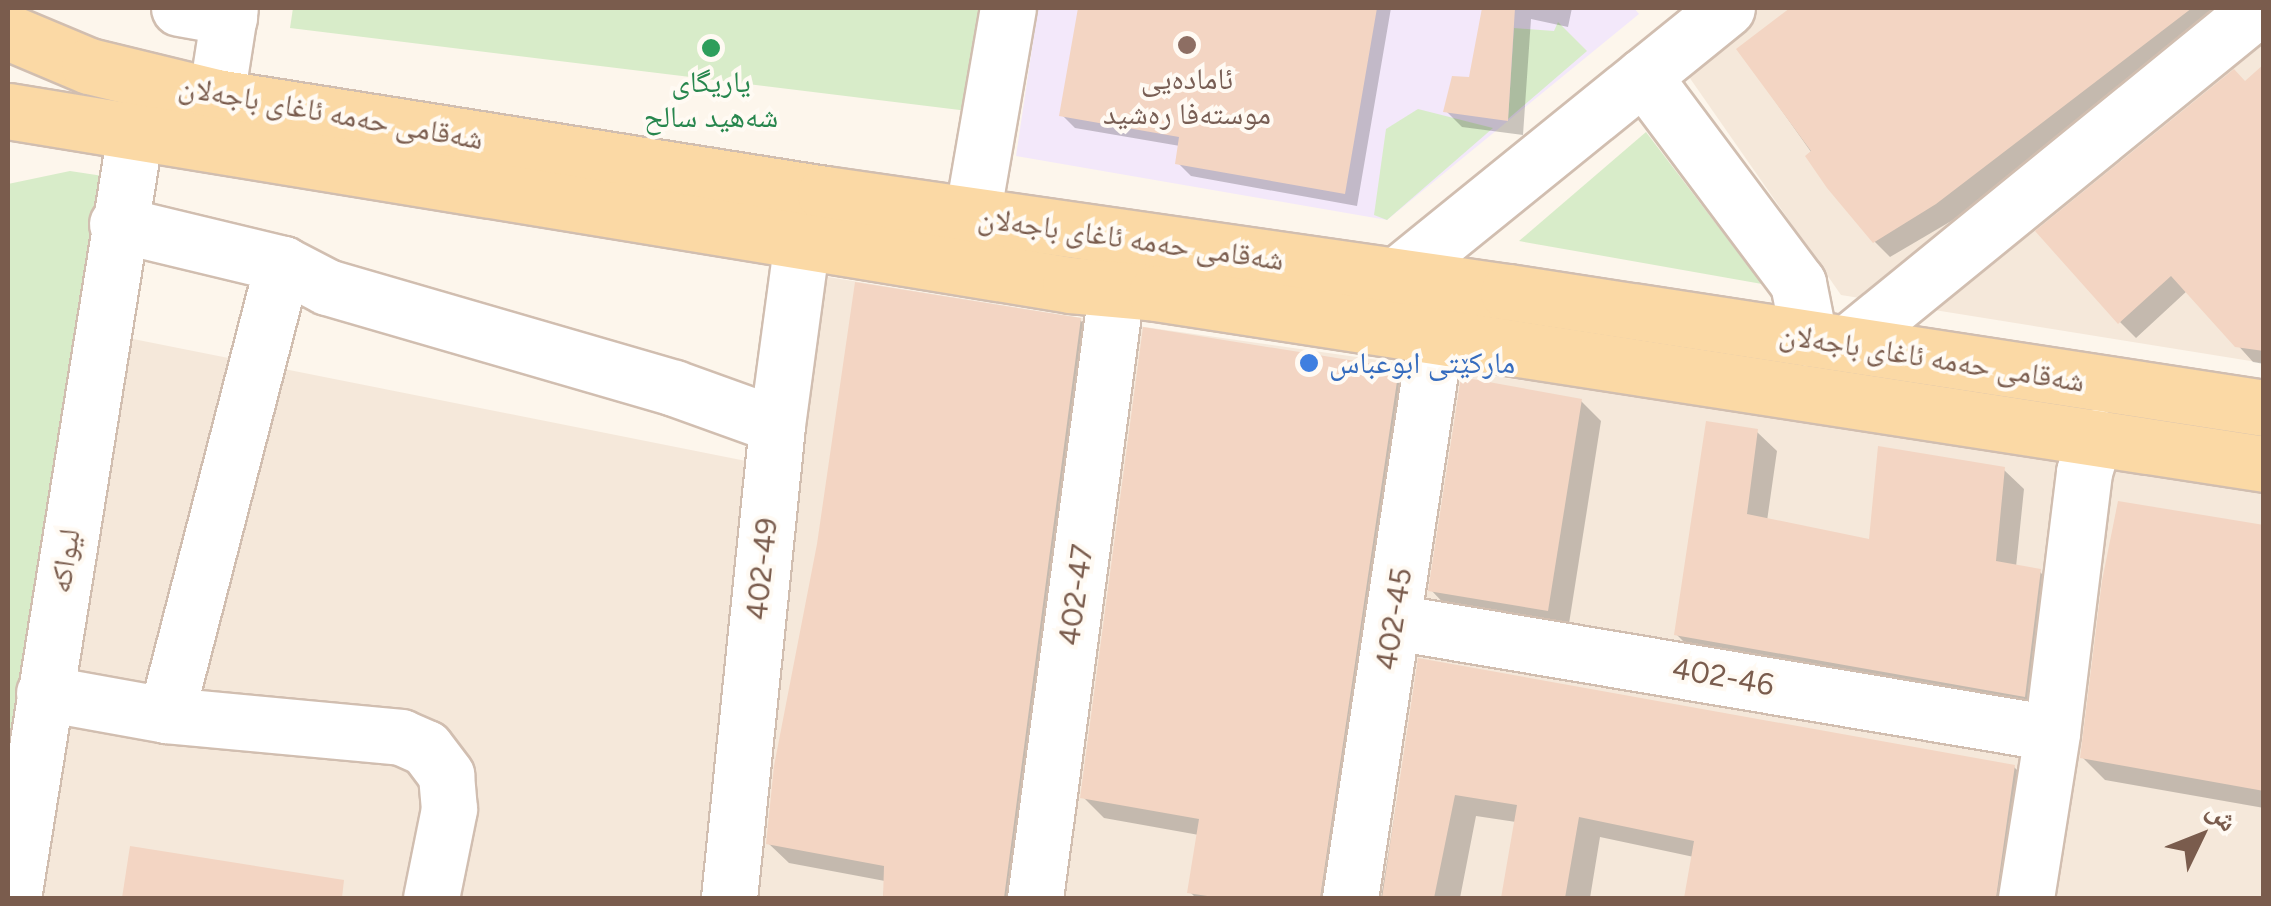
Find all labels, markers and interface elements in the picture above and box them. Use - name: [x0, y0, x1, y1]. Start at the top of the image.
- marker: ئامادەیی موستەفا رەشید: [1176, 34, 1198, 56]
- marker: یاریگای شەهید سالح: [700, 37, 722, 59]
- place label: ئامادەیی موستەفا رەشید: [1103, 61, 1271, 132]
- place label: یاریگای شەهید سالح: [644, 64, 778, 134]
- street label: شەقامی حەمە ئاغای باجەلان: [176, 68, 486, 158]
- street label: شەقامی حەمە ئاغای باجەلان: [976, 200, 1286, 278]
- street label: شەقامی حەمە ئاغای باجەلان: [1777, 316, 2087, 400]
- place label: مارکێتی ابوعباس: [1329, 345, 1515, 381]
- marker: مارکێتی ابوعباس: [1298, 352, 1320, 374]
- street label: 402-49: [739, 516, 785, 622]
- street label: لیواکە: [42, 526, 88, 596]
- street label: 402-47: [1051, 542, 1101, 648]
- street label: 402-45: [1368, 565, 1420, 673]
- street label: 402-46: [1669, 650, 1777, 704]
- north arrow: [2151, 786, 2251, 886]
- text: ش: [2200, 793, 2246, 838]

